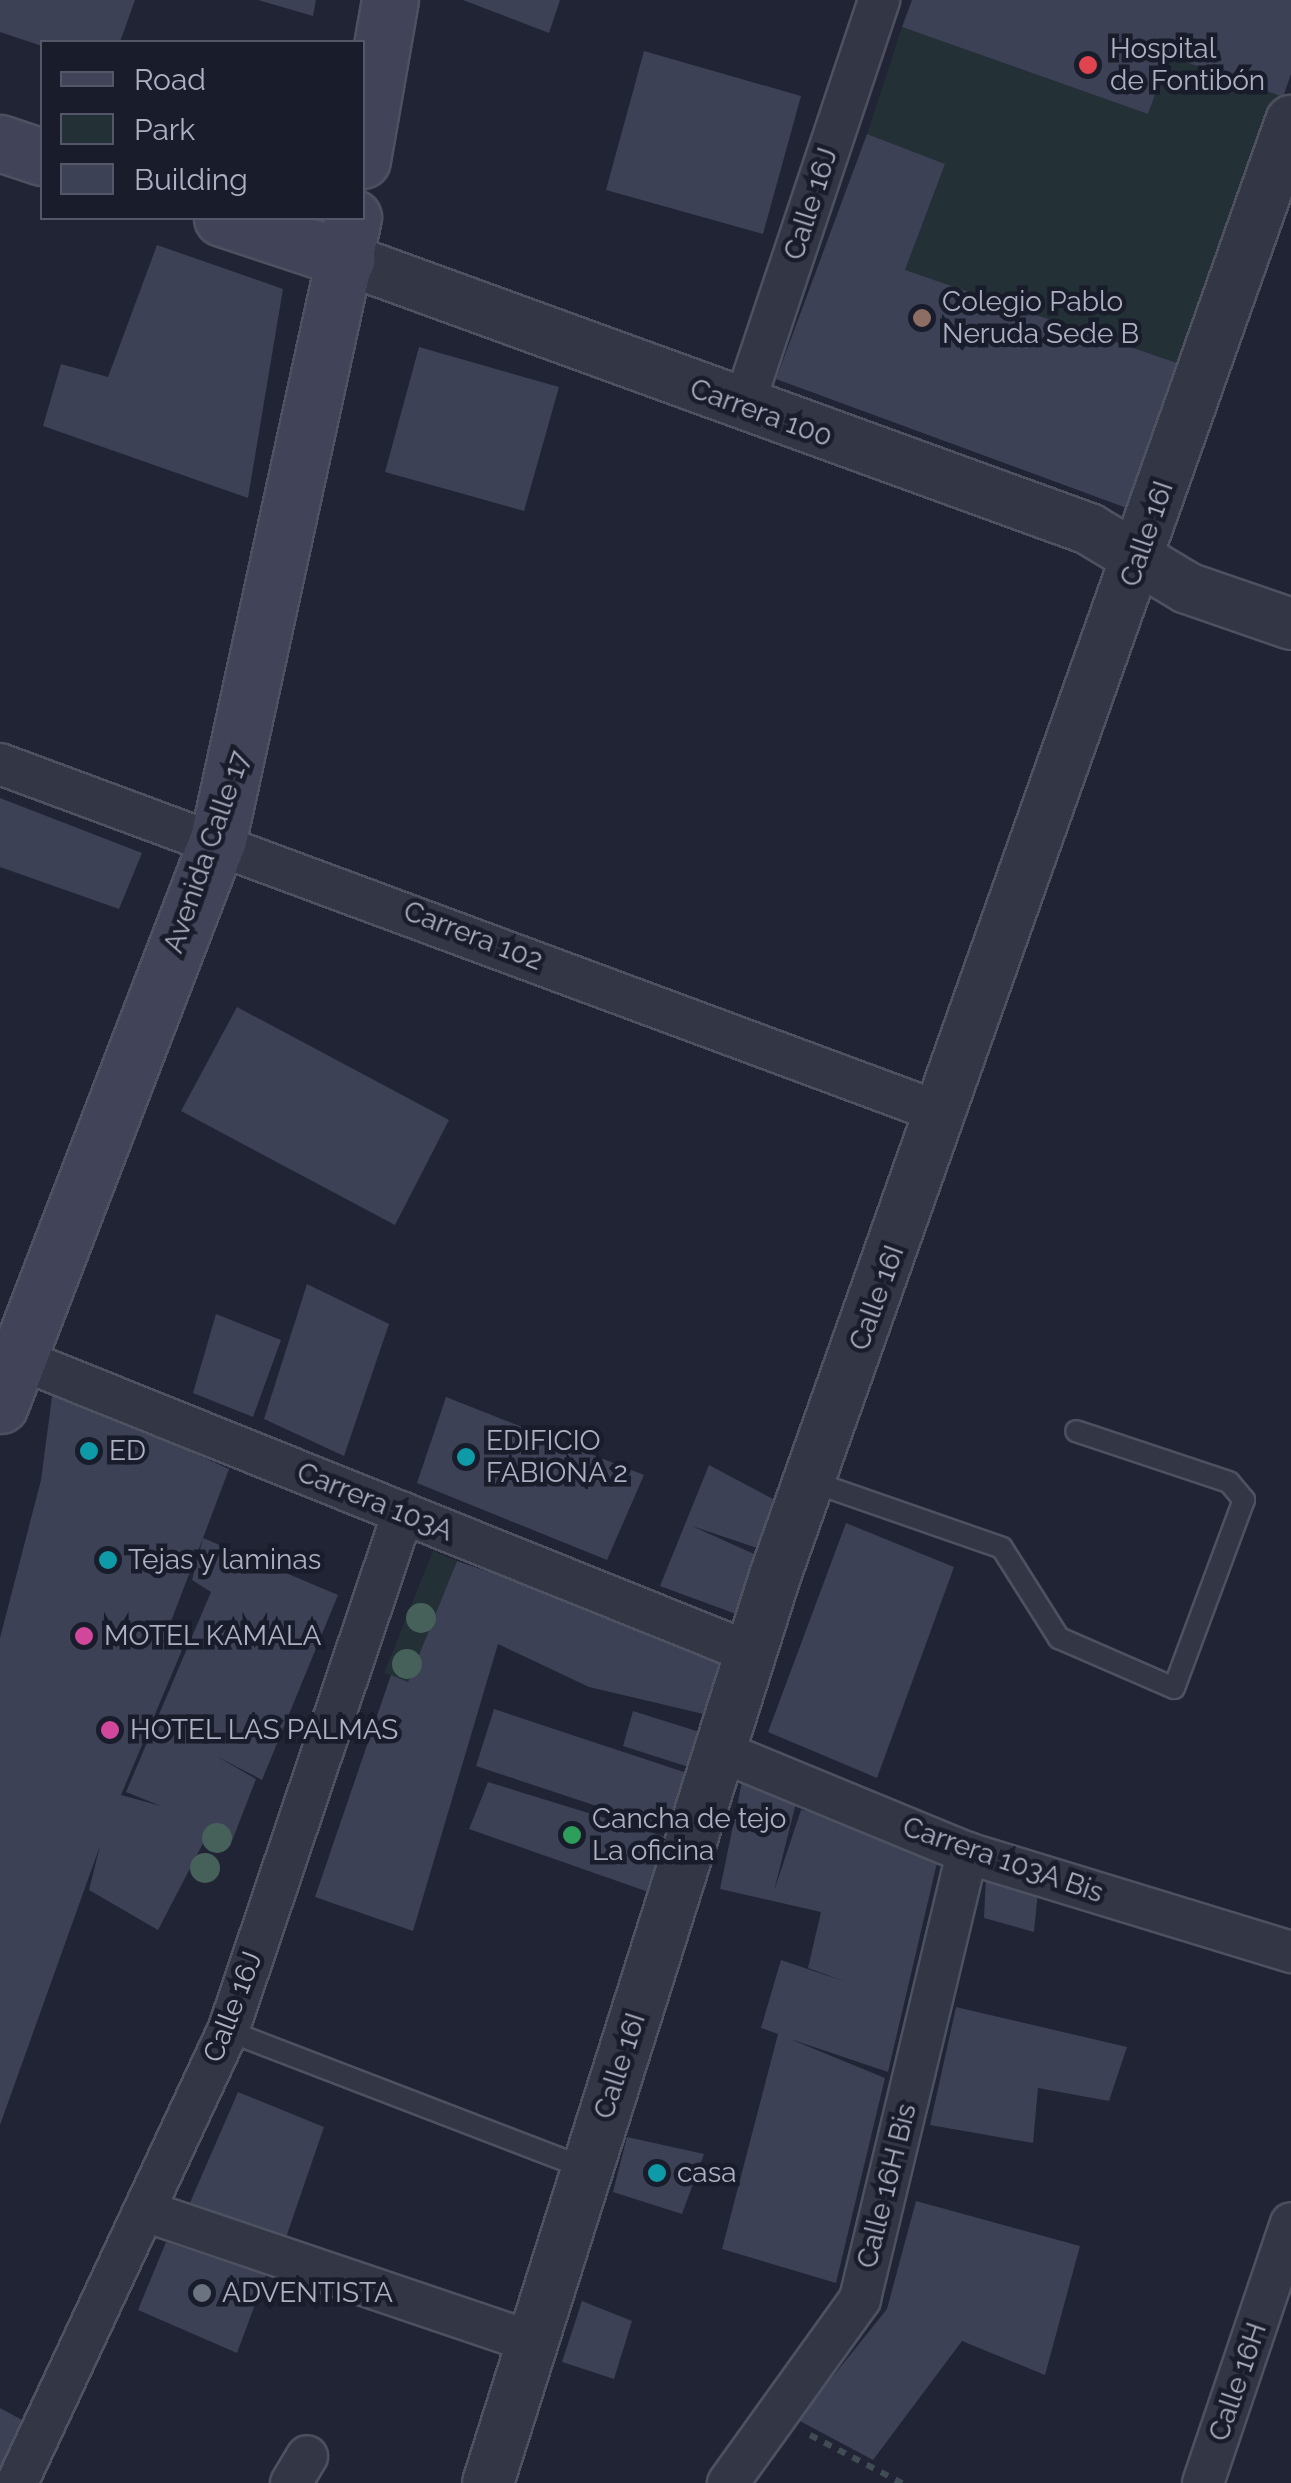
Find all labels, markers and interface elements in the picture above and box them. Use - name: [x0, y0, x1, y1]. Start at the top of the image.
- place label: Hospital de Fontibón: [1110, 32, 1265, 98]
- legend: [40, 40, 365, 220]
- marker: Hospital de Fontibón: [1075, 52, 1101, 78]
- text: Road: [134, 62, 206, 97]
- text: Park: [134, 112, 195, 147]
- street label: Calle 16J: [777, 144, 845, 264]
- text: Building: [134, 162, 248, 197]
- place label: Colegio Pablo Neruda Sede B: [942, 285, 1139, 351]
- marker: Colegio Pablo Neruda Sede B: [911, 307, 933, 329]
- street label: Carrera 100: [685, 372, 837, 454]
- street label: Calle 16I: [1113, 477, 1181, 591]
- street label: Avenida Calle 17: [157, 747, 257, 957]
- street label: Carrera 102: [399, 894, 547, 978]
- street label: Calle 16I: [843, 1241, 911, 1355]
- place label: EDIFICIO FABIONA 2: [486, 1424, 629, 1490]
- place label: ED: [109, 1434, 146, 1468]
- marker: ED: [78, 1440, 100, 1462]
- marker: EDIFICIO FABIONA 2: [455, 1446, 477, 1468]
- street label: Carrera 103A: [292, 1455, 458, 1549]
- place label: Tejas y laminas: [128, 1543, 323, 1577]
- marker: Tejas y laminas: [97, 1549, 119, 1571]
- place label: MOTEL KAMALA: [104, 1619, 322, 1653]
- marker: MOTEL KAMALA: [73, 1625, 95, 1647]
- place label: HOTEL LAS PALMAS: [130, 1713, 399, 1747]
- marker: HOTEL LAS PALMAS: [99, 1719, 121, 1741]
- place label: Cancha de tejo La oficina: [592, 1802, 786, 1868]
- street label: Carrera 103A Bis: [898, 1810, 1108, 1910]
- marker: Cancha de tejo La oficina: [561, 1824, 583, 1846]
- street label: Calle 16J: [197, 1947, 269, 2067]
- street label: Calle 16I: [587, 2009, 653, 2123]
- street label: Calle 16H Bis: [850, 2100, 924, 2272]
- place label: casa: [677, 2156, 736, 2190]
- marker: casa: [646, 2162, 668, 2184]
- place label: ADVENTISTA: [222, 2276, 393, 2310]
- marker: ADVENTISTA: [191, 2282, 213, 2304]
- street label: Calle 16H: [1202, 2318, 1274, 2446]

